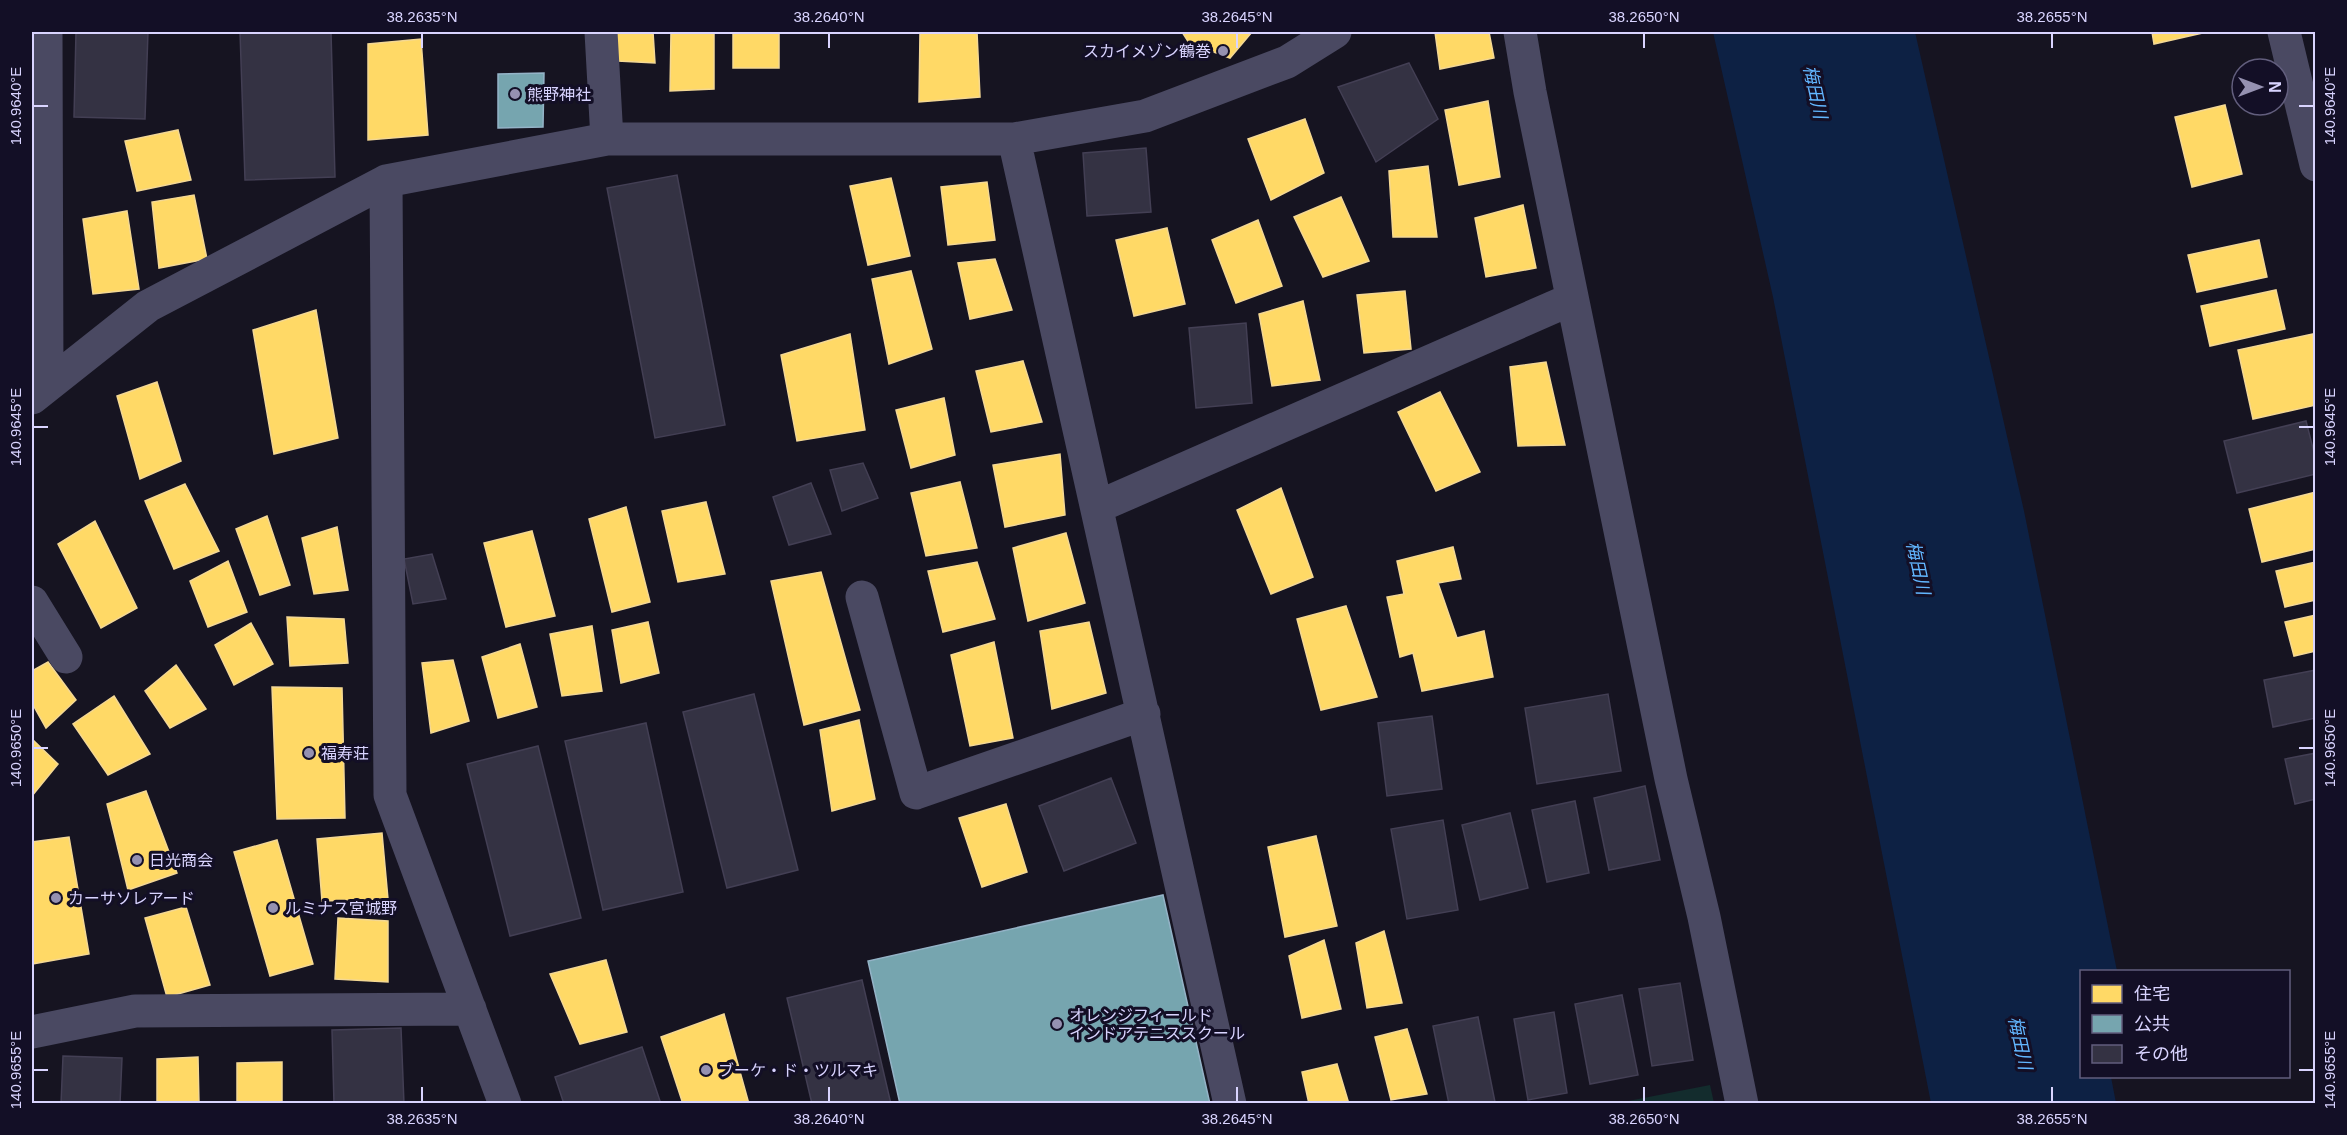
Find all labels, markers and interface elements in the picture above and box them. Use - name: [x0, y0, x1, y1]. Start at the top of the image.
- text: 38.2635°N: [386, 8, 458, 25]
- text: 38.2640°N: [793, 8, 865, 25]
- text: 38.2645°N: [1201, 8, 1273, 25]
- text: 38.2650°N: [1608, 8, 1680, 25]
- text: 38.2655°N: [2016, 8, 2088, 25]
- place label: スカイメゾン鶴巻: [1083, 43, 1211, 60]
- marker: スカイメゾン鶴巻: [1216, 44, 1230, 58]
- north arrow: [2230, 57, 2290, 117]
- water label: 梅田川: [1800, 64, 1831, 122]
- text: 140.9640°E: [7, 67, 24, 145]
- text: 140.9640°E: [2321, 67, 2338, 145]
- text: N: [2266, 81, 2283, 93]
- place label: 熊野神社: [527, 86, 591, 103]
- marker: 熊野神社: [508, 87, 522, 101]
- text: 140.9645°E: [7, 388, 24, 466]
- text: 140.9645°E: [2321, 388, 2338, 466]
- water label: 梅田川: [1903, 540, 1934, 598]
- text: 140.9650°E: [7, 709, 24, 787]
- text: 140.9650°E: [2321, 709, 2338, 787]
- place label: 福寿荘: [321, 745, 369, 762]
- marker: 福寿荘: [302, 746, 316, 760]
- place label: 日光商会: [149, 852, 213, 869]
- marker: 日光商会: [130, 853, 144, 867]
- place label: カーサソレアード: [68, 890, 195, 907]
- marker: カーサソレアード: [49, 891, 63, 905]
- place label: ルミナス宮城野: [285, 900, 397, 917]
- marker: ルミナス宮城野: [266, 901, 280, 915]
- legend: [2080, 970, 2290, 1078]
- text: 住宅: [2134, 984, 2170, 1004]
- place label: オレンジフィールド インドアテニススクール: [1069, 1007, 1245, 1042]
- text: 公共: [2134, 1014, 2170, 1034]
- water label: 梅田川: [2005, 1015, 2036, 1073]
- marker: オレンジフィールド インドアテニススクール: [1050, 1017, 1064, 1031]
- text: 140.9655°E: [7, 1031, 24, 1109]
- text: 140.9655°E: [2321, 1031, 2338, 1109]
- text: その他: [2134, 1044, 2188, 1064]
- place label: ブーケ・ド・ツルマキ: [718, 1062, 878, 1079]
- marker: ブーケ・ド・ツルマキ: [699, 1063, 713, 1077]
- text: 38.2635°N: [386, 1110, 458, 1127]
- text: 38.2640°N: [793, 1110, 865, 1127]
- text: 38.2645°N: [1201, 1110, 1273, 1127]
- text: 38.2650°N: [1608, 1110, 1680, 1127]
- text: 38.2655°N: [2016, 1110, 2088, 1127]

